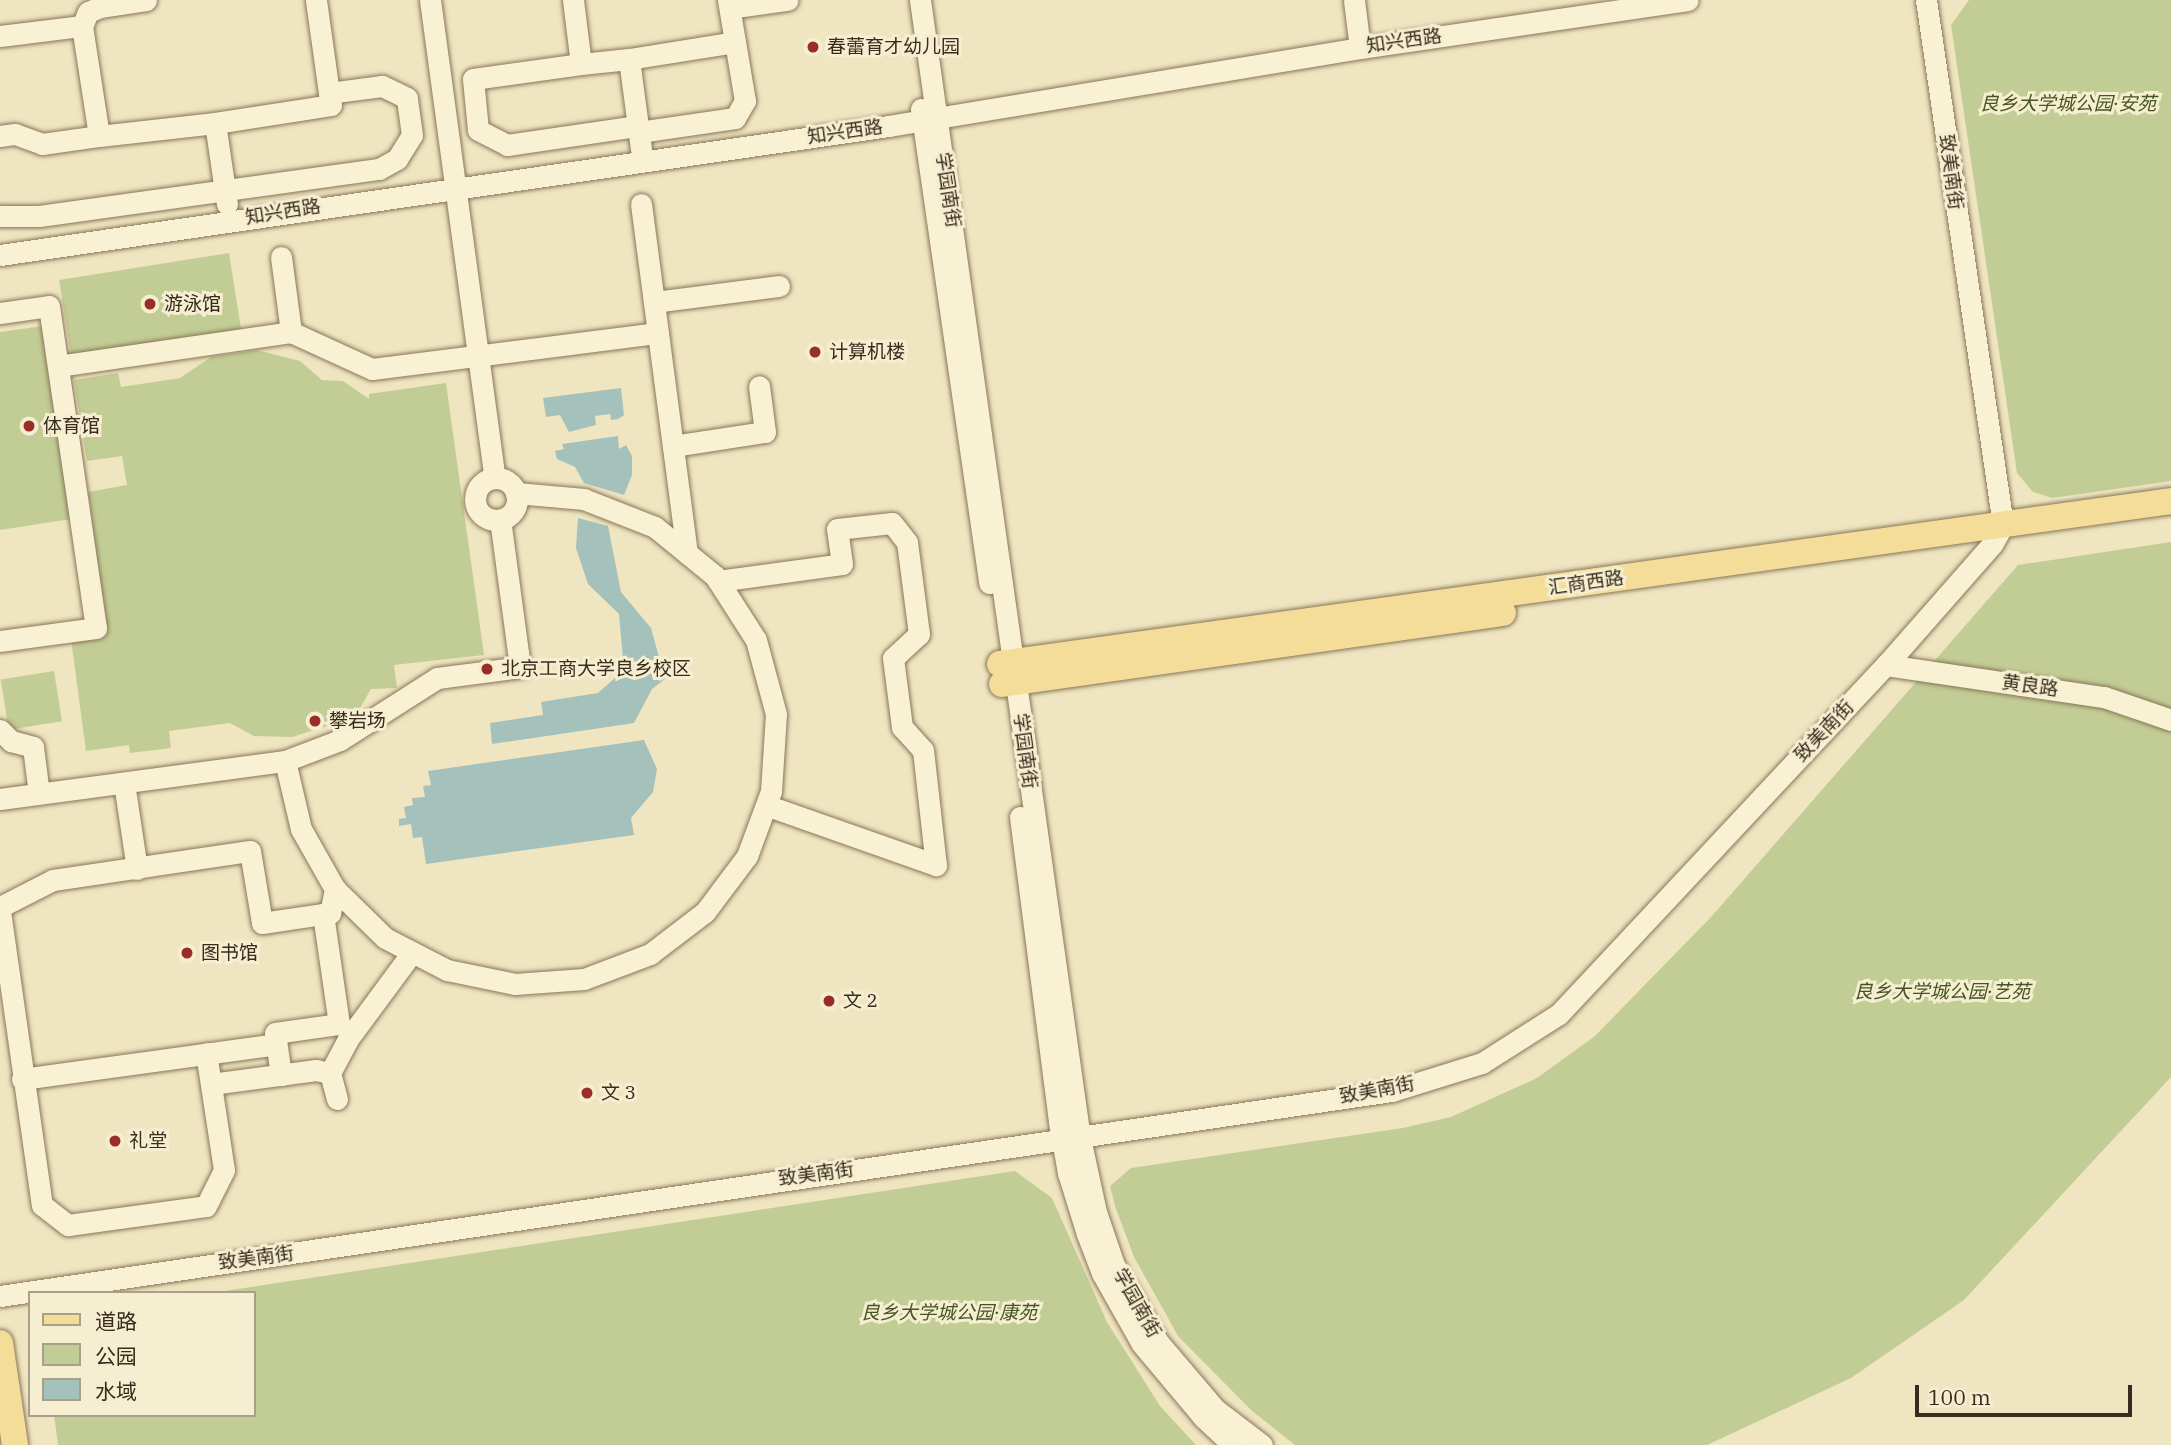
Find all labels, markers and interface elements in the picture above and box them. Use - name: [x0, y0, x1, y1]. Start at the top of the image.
- street label: 知兴西路: [1365, 24, 1443, 58]
- place label: 春蕾育才幼儿园: [827, 36, 960, 58]
- marker: 春蕾育才幼儿园: [805, 39, 821, 55]
- park label: 良乡大学城公园·安苑: [1980, 93, 2156, 115]
- street label: 知兴西路: [806, 115, 884, 149]
- street label: 致美南街: [1934, 133, 1968, 211]
- street label: 学园南街: [931, 151, 965, 229]
- street label: 知兴西路: [244, 195, 322, 229]
- place label: 游泳馆: [164, 293, 221, 315]
- marker: 游泳馆: [142, 296, 158, 312]
- place label: 计算机楼: [829, 341, 905, 363]
- marker: 计算机楼: [807, 344, 823, 360]
- place label: 体育馆: [43, 415, 100, 437]
- marker: 体育馆: [21, 418, 37, 434]
- street label: 汇商西路: [1547, 566, 1625, 600]
- place label: 北京工商大学良乡校区: [501, 658, 691, 680]
- marker: 北京工商大学良乡校区: [479, 661, 495, 677]
- street label: 黄良路: [2000, 671, 2060, 701]
- street label: 致美南街: [1790, 695, 1858, 767]
- place label: 攀岩场: [329, 710, 386, 732]
- street label: 学园南街: [1008, 712, 1042, 790]
- marker: 攀岩场: [307, 713, 323, 729]
- place label: 图书馆: [201, 942, 258, 964]
- marker: 图书馆: [179, 945, 195, 961]
- park label: 良乡大学城公园·艺苑: [1854, 981, 2030, 1003]
- place label: 文 2: [843, 990, 878, 1012]
- marker: 文 2: [821, 993, 837, 1009]
- street label: 致美南街: [1338, 1072, 1416, 1108]
- place label: 文 3: [601, 1082, 636, 1104]
- marker: 文 3: [579, 1085, 595, 1101]
- place label: 礼堂: [129, 1130, 167, 1152]
- marker: 礼堂: [107, 1133, 123, 1149]
- street label: 致美南街: [777, 1157, 855, 1191]
- street label: 致美南街: [217, 1241, 295, 1275]
- street label: 学园南街: [1108, 1264, 1166, 1342]
- legend: [28, 1291, 256, 1417]
- park label: 良乡大学城公园·康苑: [861, 1302, 1037, 1324]
- text: 道路: [95, 1307, 137, 1335]
- text: 公园: [95, 1342, 137, 1370]
- scale bar: [1919, 1372, 2136, 1416]
- text: 水域: [95, 1377, 137, 1405]
- text: 100 m: [1928, 1383, 1991, 1411]

